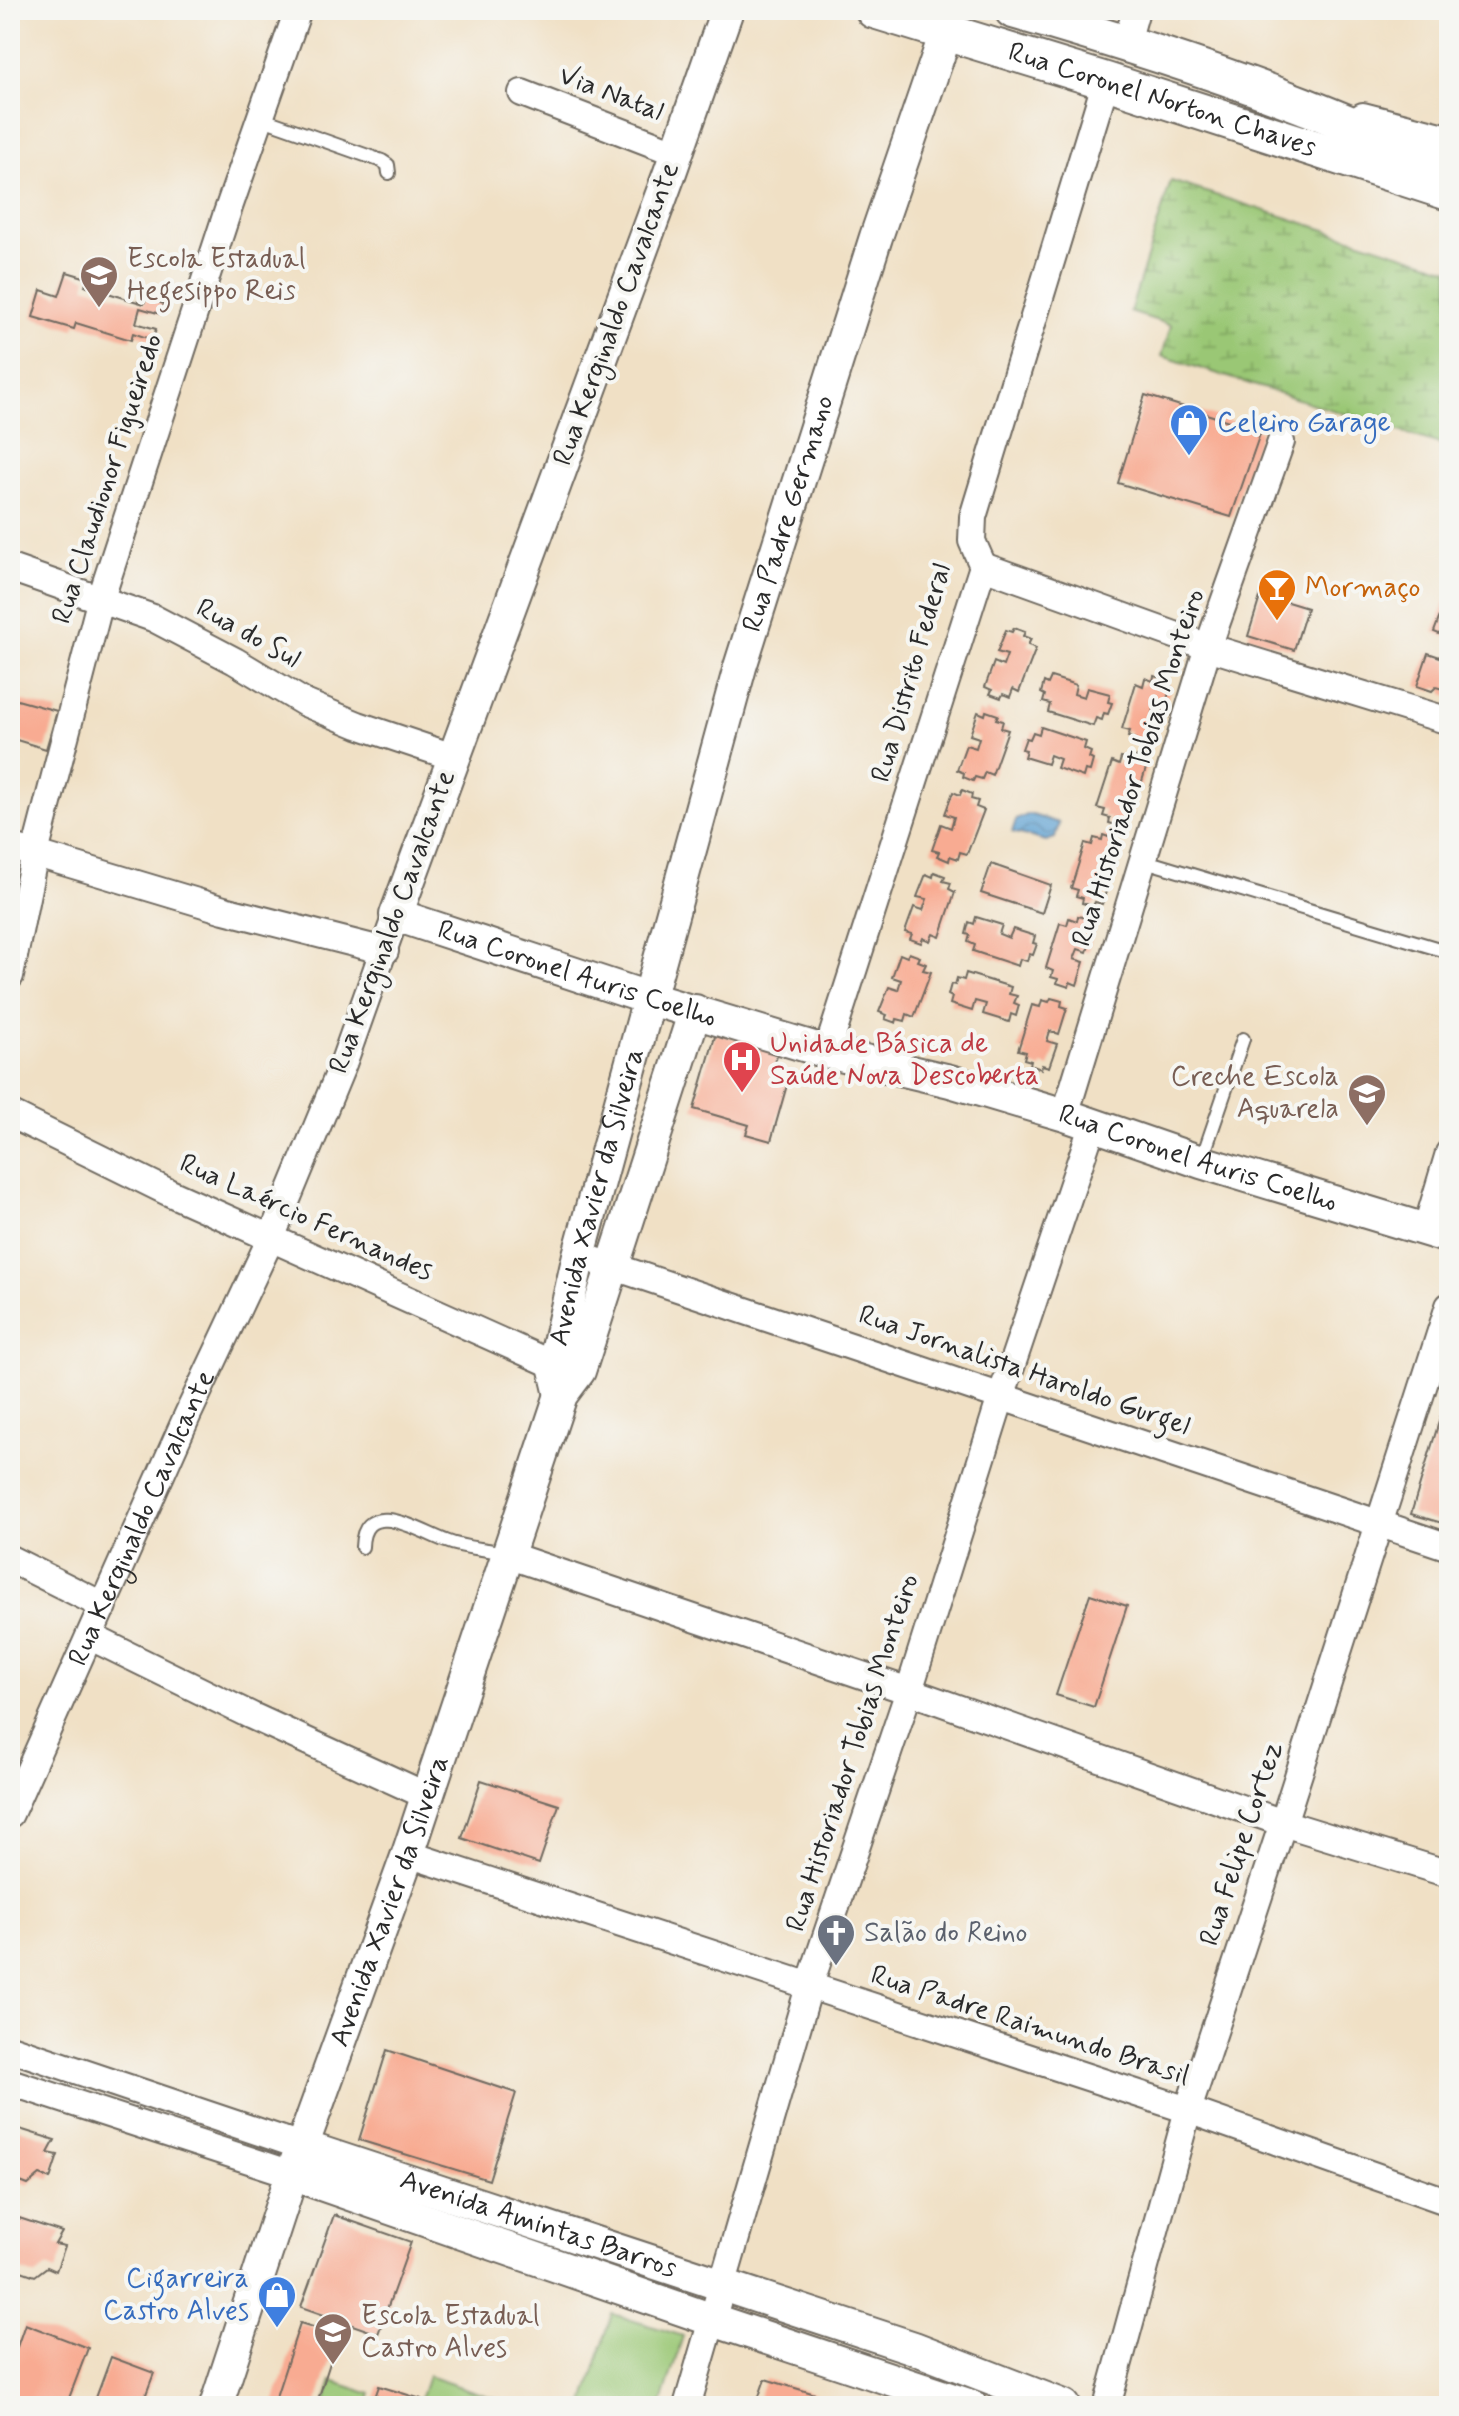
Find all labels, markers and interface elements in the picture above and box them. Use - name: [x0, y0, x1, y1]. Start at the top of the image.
- street label: Rua Coronel Norton Chaves: [1004, 34, 1321, 166]
- street label: Via Natal: [553, 57, 669, 131]
- street label: Rua Kerginaldo Cavalcante: [545, 157, 691, 471]
- place label: Escola Estadual Hegesippo Reis: [127, 241, 306, 313]
- school or university icon: Escola Estadual Hegesippo Reis: [78, 254, 120, 309]
- street label: Rua Claudionor Figueiredo: [44, 329, 172, 629]
- street label: Rua Padre Germano: [734, 391, 843, 637]
- shop icon: Celeiro Garage: [1168, 402, 1210, 457]
- place label: Celeiro Garage: [1217, 405, 1391, 444]
- street label: Rua Distrito Federal: [863, 559, 961, 787]
- bar icon: Mormaço: [1256, 567, 1298, 622]
- place label: Mormaço: [1305, 570, 1421, 607]
- street label: Rua Historiador Tobias Monteiro: [1064, 585, 1214, 951]
- street label: Rua do Sul: [189, 590, 307, 678]
- street label: Rua Kerginaldo Cavalcante: [321, 765, 467, 1079]
- street label: Rua Coronel Auris Coelho: [433, 911, 721, 1036]
- place label: Unidade Básica de Saúde Nova Descoberta: [770, 1026, 1039, 1095]
- hospital icon: Unidade Básica de Saúde Nova Descoberta: [721, 1039, 763, 1094]
- street label: Avenida Xavier da Silveira: [540, 1044, 653, 1350]
- place label: Creche Escola Aquarela: [1171, 1059, 1339, 1128]
- school or university icon: Creche Escola Aquarela: [1346, 1072, 1388, 1127]
- street label: Rua Coronel Auris Coelho: [1053, 1096, 1342, 1221]
- street label: Rua Laércio Fernandes: [173, 1145, 439, 1291]
- street label: Rua Jornalista Haroldo Gurgel: [852, 1297, 1195, 1448]
- street label: Rua Kerginaldo Cavalcante: [60, 1364, 224, 1672]
- street label: Rua Historiador Tobias Monteiro: [778, 1570, 928, 1936]
- street label: Rua Felipe Cortez: [1192, 1737, 1292, 1951]
- street label: Avenida Xavier da Silveira: [321, 1751, 458, 2052]
- church icon: Salão do Reino: [815, 1912, 857, 1967]
- place label: Salão do Reino: [864, 1915, 1028, 1952]
- street label: Rua Padre Raimundo Brasil: [866, 1957, 1194, 2095]
- street label: Avenida Amintas Barros: [395, 2161, 682, 2287]
- place label: Cigarreira Castro Alves: [103, 2261, 249, 2330]
- shop icon: Cigarreira Castro Alves: [256, 2274, 298, 2329]
- place label: Escola Estadual Castro Alves: [361, 2298, 540, 2367]
- school or university icon: Escola Estadual Castro Alves: [312, 2311, 354, 2366]

